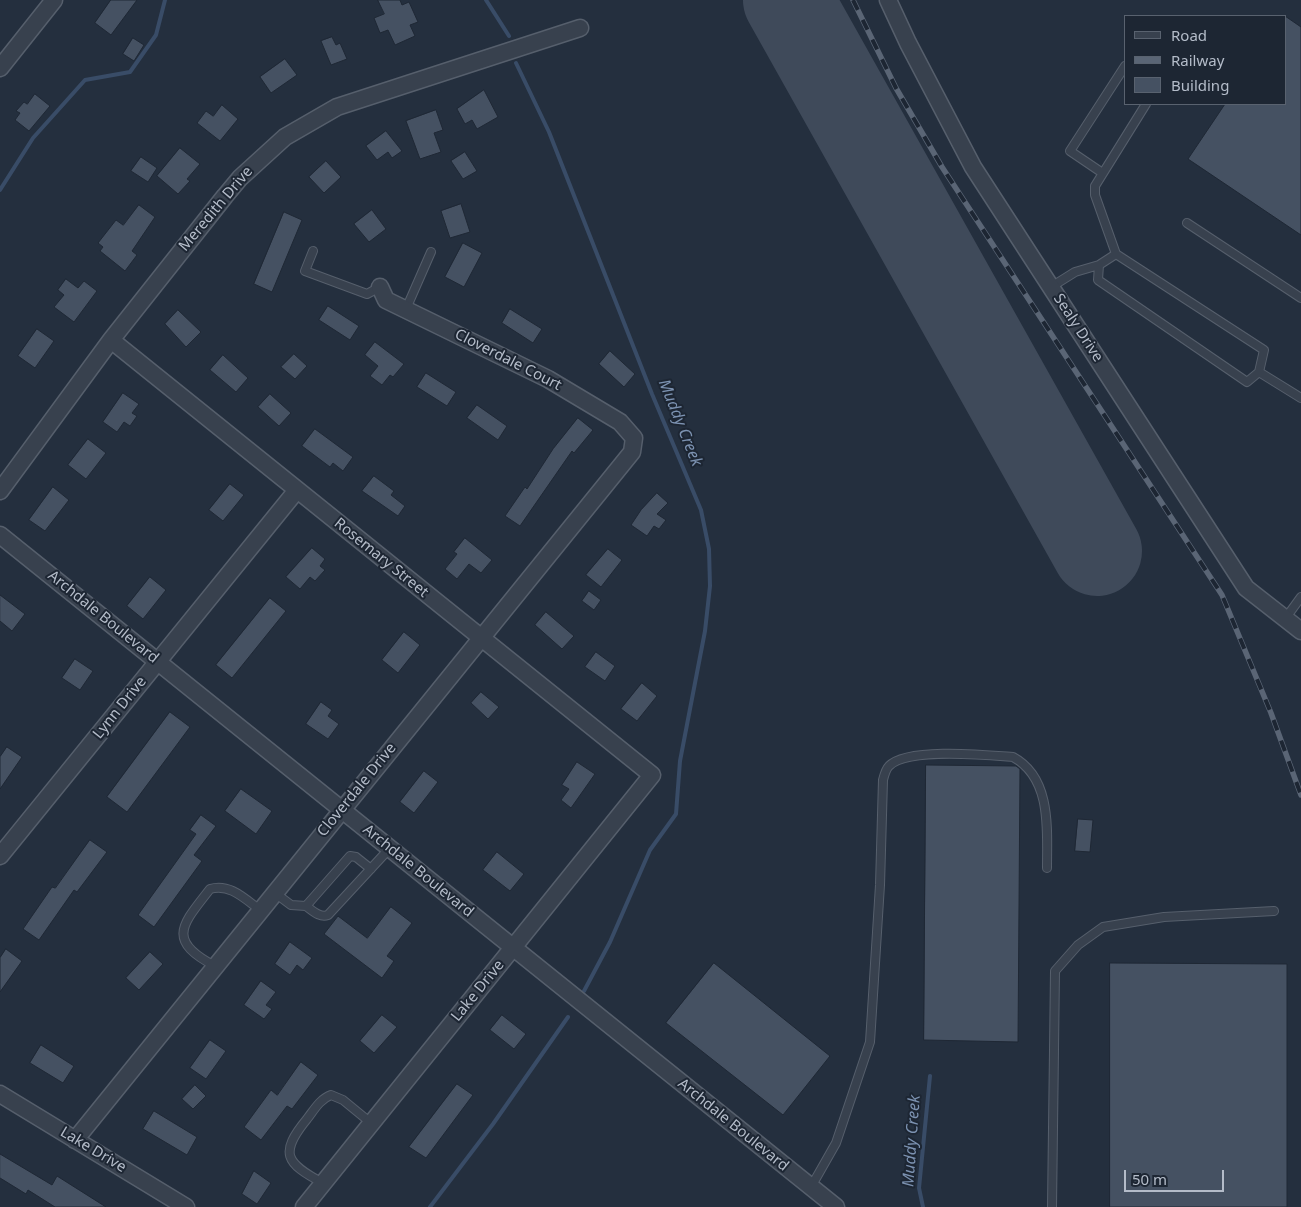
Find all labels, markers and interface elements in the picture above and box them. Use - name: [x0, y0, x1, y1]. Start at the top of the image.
- legend: [1124, 15, 1286, 105]
- text: Road: [1171, 25, 1207, 45]
- text: Railway: [1171, 50, 1224, 70]
- text: Building: [1171, 75, 1229, 95]
- street label: Meredith Drive: [175, 163, 257, 255]
- street label: Sealy Drive: [1049, 291, 1107, 365]
- street label: Cloverdale Court: [452, 325, 564, 395]
- water label: Muddy Creek: [654, 377, 706, 469]
- street label: Rosemary Street: [330, 514, 432, 602]
- street label: Archdale Boulevard: [44, 567, 162, 667]
- street label: Lynn Drive: [89, 673, 151, 743]
- street label: Cloverdale Drive: [314, 740, 400, 840]
- street label: Archdale Boulevard: [359, 821, 477, 921]
- street label: Lake Drive: [448, 957, 508, 1025]
- street label: Archdale Boulevard: [674, 1075, 792, 1175]
- water label: Muddy Creek: [899, 1094, 925, 1188]
- street label: Lake Drive: [57, 1123, 129, 1177]
- scale bar: [1126, 1160, 1226, 1192]
- text: 50 m: [1132, 1169, 1167, 1189]

